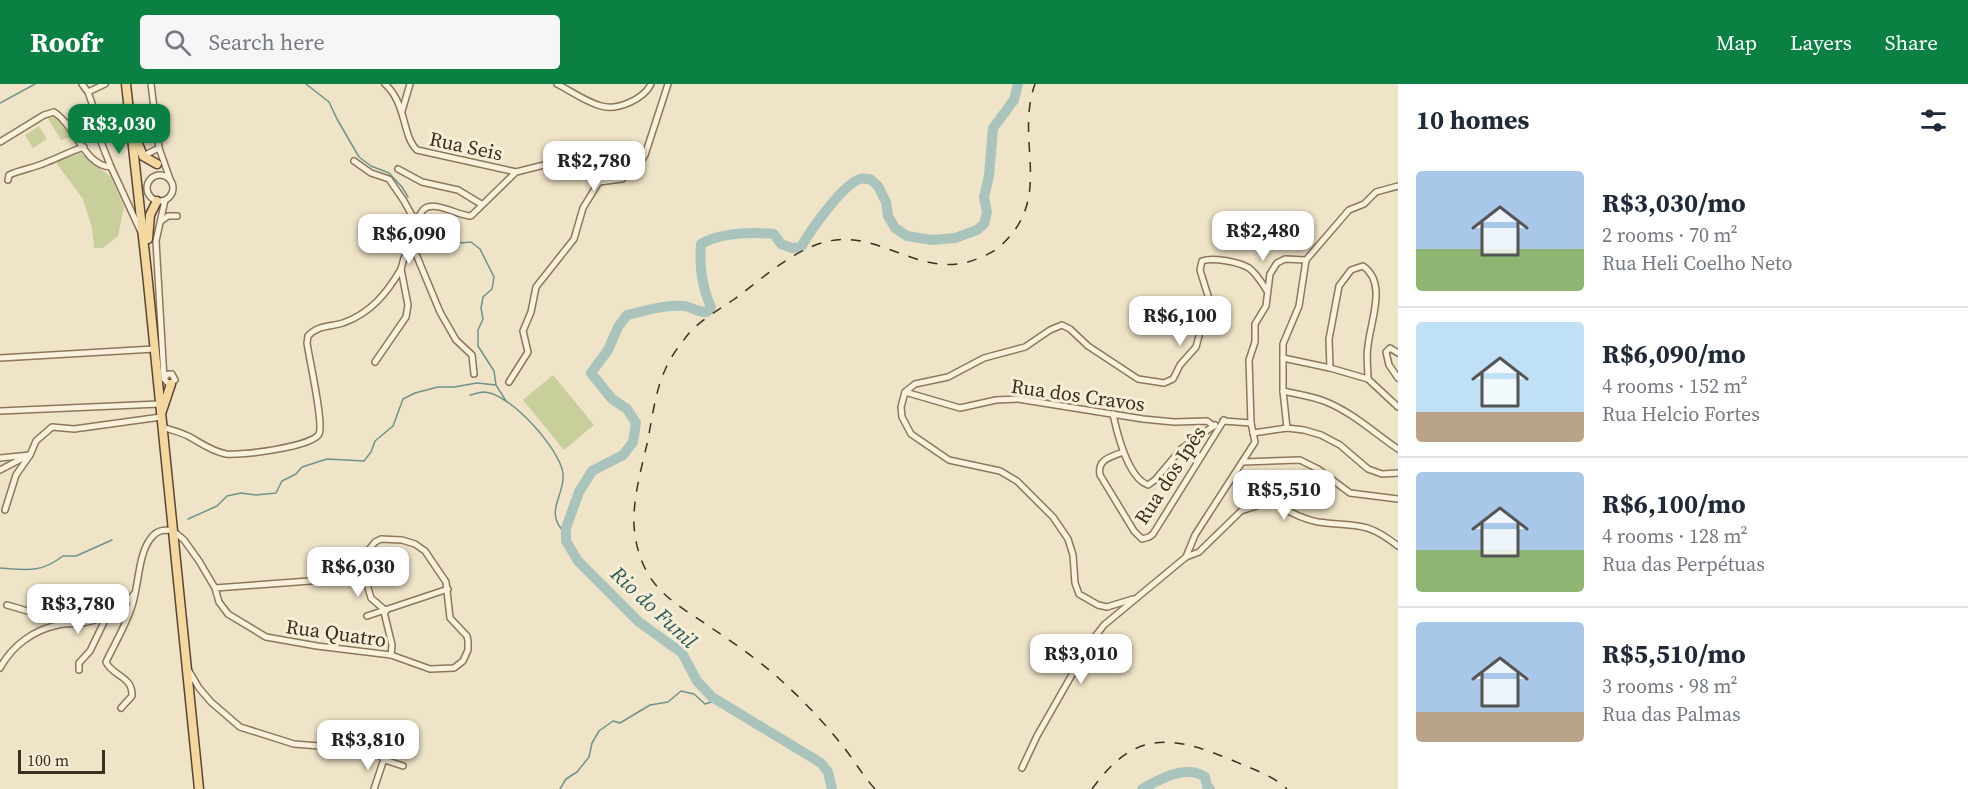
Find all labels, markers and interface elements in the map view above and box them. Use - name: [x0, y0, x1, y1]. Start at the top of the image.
- search box: [140, 15, 560, 69]
- text: Roofr: [30, 23, 104, 61]
- icon: search: [161, 26, 194, 59]
- text: Search here: [209, 27, 325, 57]
- text: Map: [1716, 28, 1757, 57]
- text: Layers: [1790, 28, 1852, 57]
- text: Share: [1885, 28, 1938, 57]
- text: 10 homes: [1416, 102, 1529, 138]
- pin: R$3,030: [64, 104, 174, 155]
- icon: filters: [1917, 104, 1950, 137]
- text: R$3,030: [82, 109, 156, 137]
- street label: Rua Seis: [427, 125, 505, 167]
- pin: R$2,780: [539, 141, 649, 192]
- text: R$2,780: [557, 146, 631, 174]
- text: R$3,030/mo: [1602, 185, 1746, 221]
- icon: home: [1464, 195, 1536, 267]
- pin: R$2,480: [1208, 211, 1318, 262]
- pin: R$6,090: [354, 214, 464, 265]
- text: R$2,480: [1226, 216, 1300, 244]
- text: R$6,090: [372, 219, 446, 247]
- text: 2 rooms · 70 m²: [1602, 221, 1738, 249]
- text: Rua Heli Coelho Neto: [1602, 249, 1793, 277]
- pin: R$6,100: [1125, 296, 1235, 347]
- text: R$6,100: [1143, 301, 1217, 329]
- text: R$6,090/mo: [1602, 336, 1746, 372]
- icon: home: [1464, 346, 1536, 418]
- street label: Rua dos Cravos: [1009, 372, 1147, 418]
- text: 4 rooms · 152 m²: [1602, 372, 1748, 400]
- text: Rua Helcio Fortes: [1602, 400, 1760, 428]
- street label: Rua dos Ipês: [1128, 420, 1212, 530]
- pin: R$5,510: [1229, 470, 1339, 521]
- text: R$5,510: [1247, 475, 1321, 503]
- text: R$6,100/mo: [1602, 486, 1746, 522]
- icon: home: [1464, 496, 1536, 568]
- text: 4 rooms · 128 m²: [1602, 522, 1748, 550]
- pin: R$6,030: [303, 547, 413, 598]
- text: Rua das Perpétuas: [1602, 550, 1765, 578]
- text: R$6,030: [321, 552, 395, 580]
- water label: Rio do Funil: [604, 559, 704, 655]
- pin: R$3,780: [23, 584, 133, 635]
- text: R$3,780: [41, 589, 115, 617]
- street label: Rua Quatro: [284, 612, 388, 654]
- pin: R$3,010: [1026, 634, 1136, 685]
- text: R$5,510/mo: [1602, 636, 1746, 672]
- text: R$3,010: [1044, 639, 1118, 667]
- icon: home: [1464, 646, 1536, 718]
- text: 3 rooms · 98 m²: [1602, 672, 1738, 700]
- text: Rua das Palmas: [1602, 700, 1741, 728]
- pin: R$3,810: [313, 720, 423, 771]
- text: R$3,810: [331, 725, 405, 753]
- scale bar: [18, 747, 105, 774]
- text: 100 m: [27, 749, 69, 771]

